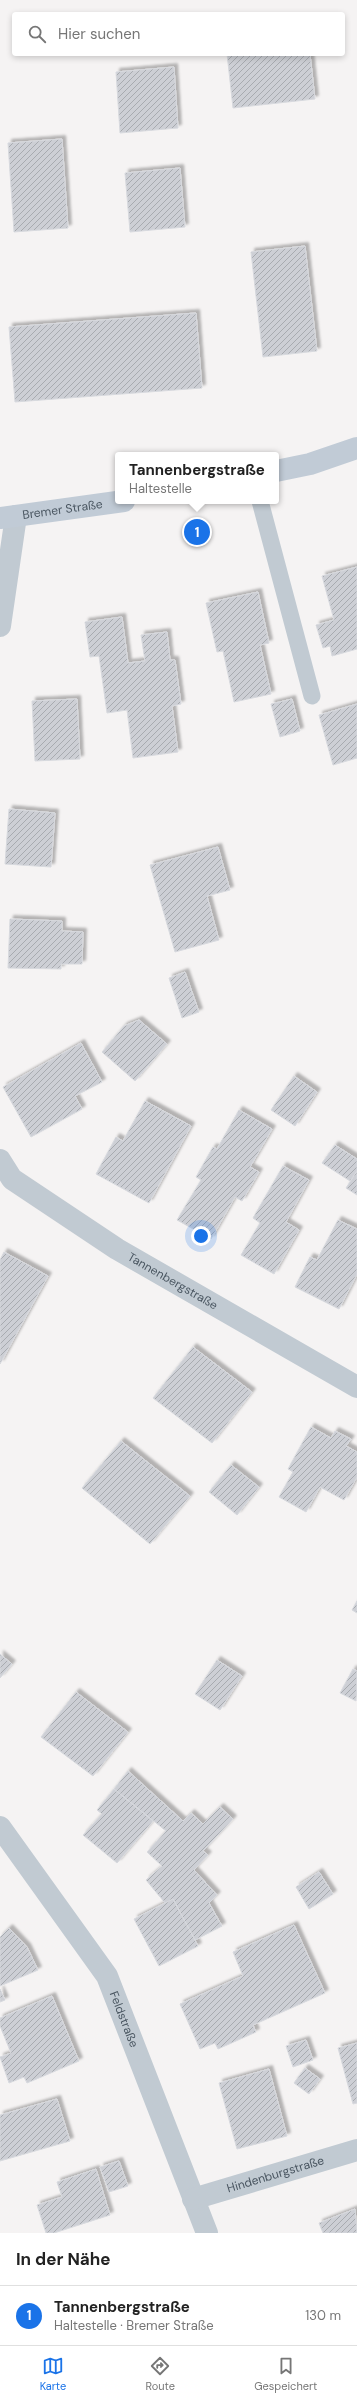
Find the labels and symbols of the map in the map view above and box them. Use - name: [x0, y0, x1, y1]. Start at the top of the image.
- street label: Bremer Straße: [21, 496, 104, 523]
- pin: 1: [184, 517, 210, 547]
- your location: [191, 1226, 211, 1246]
- street label: Tannenbergstraße: [125, 1249, 221, 1313]
- street label: Feldstraße: [106, 1989, 142, 2050]
- street label: Hindenburgstraße: [225, 2152, 326, 2196]

